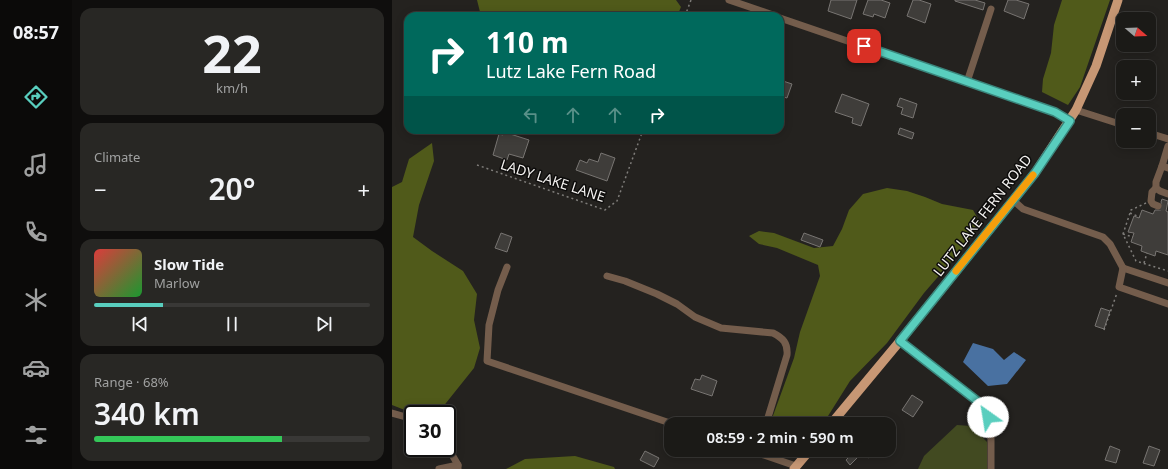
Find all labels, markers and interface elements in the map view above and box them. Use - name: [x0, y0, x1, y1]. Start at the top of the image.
- north arrow: [1116, 12, 1156, 52]
- map controls: [1116, 12, 1156, 148]
- text: 22: [202, 17, 262, 88]
- text: 08:57: [13, 20, 59, 44]
- text: 110 m: [486, 23, 569, 61]
- icon: right: [420, 28, 472, 80]
- pin: [847, 29, 881, 63]
- icon: arrive: [853, 35, 875, 57]
- text: Lutz Lake Fern Road: [486, 59, 656, 83]
- button: +: [1116, 60, 1156, 100]
- text: km/h: [216, 79, 248, 97]
- icon: directions: [22, 83, 50, 111]
- icon: left: [520, 104, 542, 126]
- icon: ahead: [562, 104, 584, 126]
- icon: ahead: [604, 104, 626, 126]
- icon: right: [646, 104, 668, 126]
- button: −: [1116, 108, 1156, 148]
- text: Climate: [94, 148, 140, 166]
- street label: LUTZ LAKE FERN ROAD: [928, 150, 1036, 280]
- icon: music: [22, 151, 50, 179]
- street label: LADY LAKE LANE: [498, 154, 608, 206]
- text: 20°: [208, 168, 256, 209]
- text: −: [94, 174, 107, 204]
- text: +: [357, 174, 370, 204]
- icon: phone: [22, 218, 50, 246]
- text: Slow Tide: [154, 254, 224, 274]
- text: Marlow: [154, 274, 200, 292]
- icon: climate: [22, 286, 50, 314]
- icon: previous: [129, 313, 151, 335]
- icon: pause: [221, 313, 243, 335]
- icon: next: [313, 313, 335, 335]
- icon: car: [22, 354, 50, 382]
- text: Range · 68%: [94, 373, 169, 391]
- text: 340 km: [94, 393, 200, 434]
- position arrow: [967, 396, 1009, 438]
- speed limit sign: 30: [404, 405, 456, 457]
- icon: filters: [22, 421, 50, 449]
- text: 08:59 · 2 min · 590 m: [706, 427, 854, 447]

